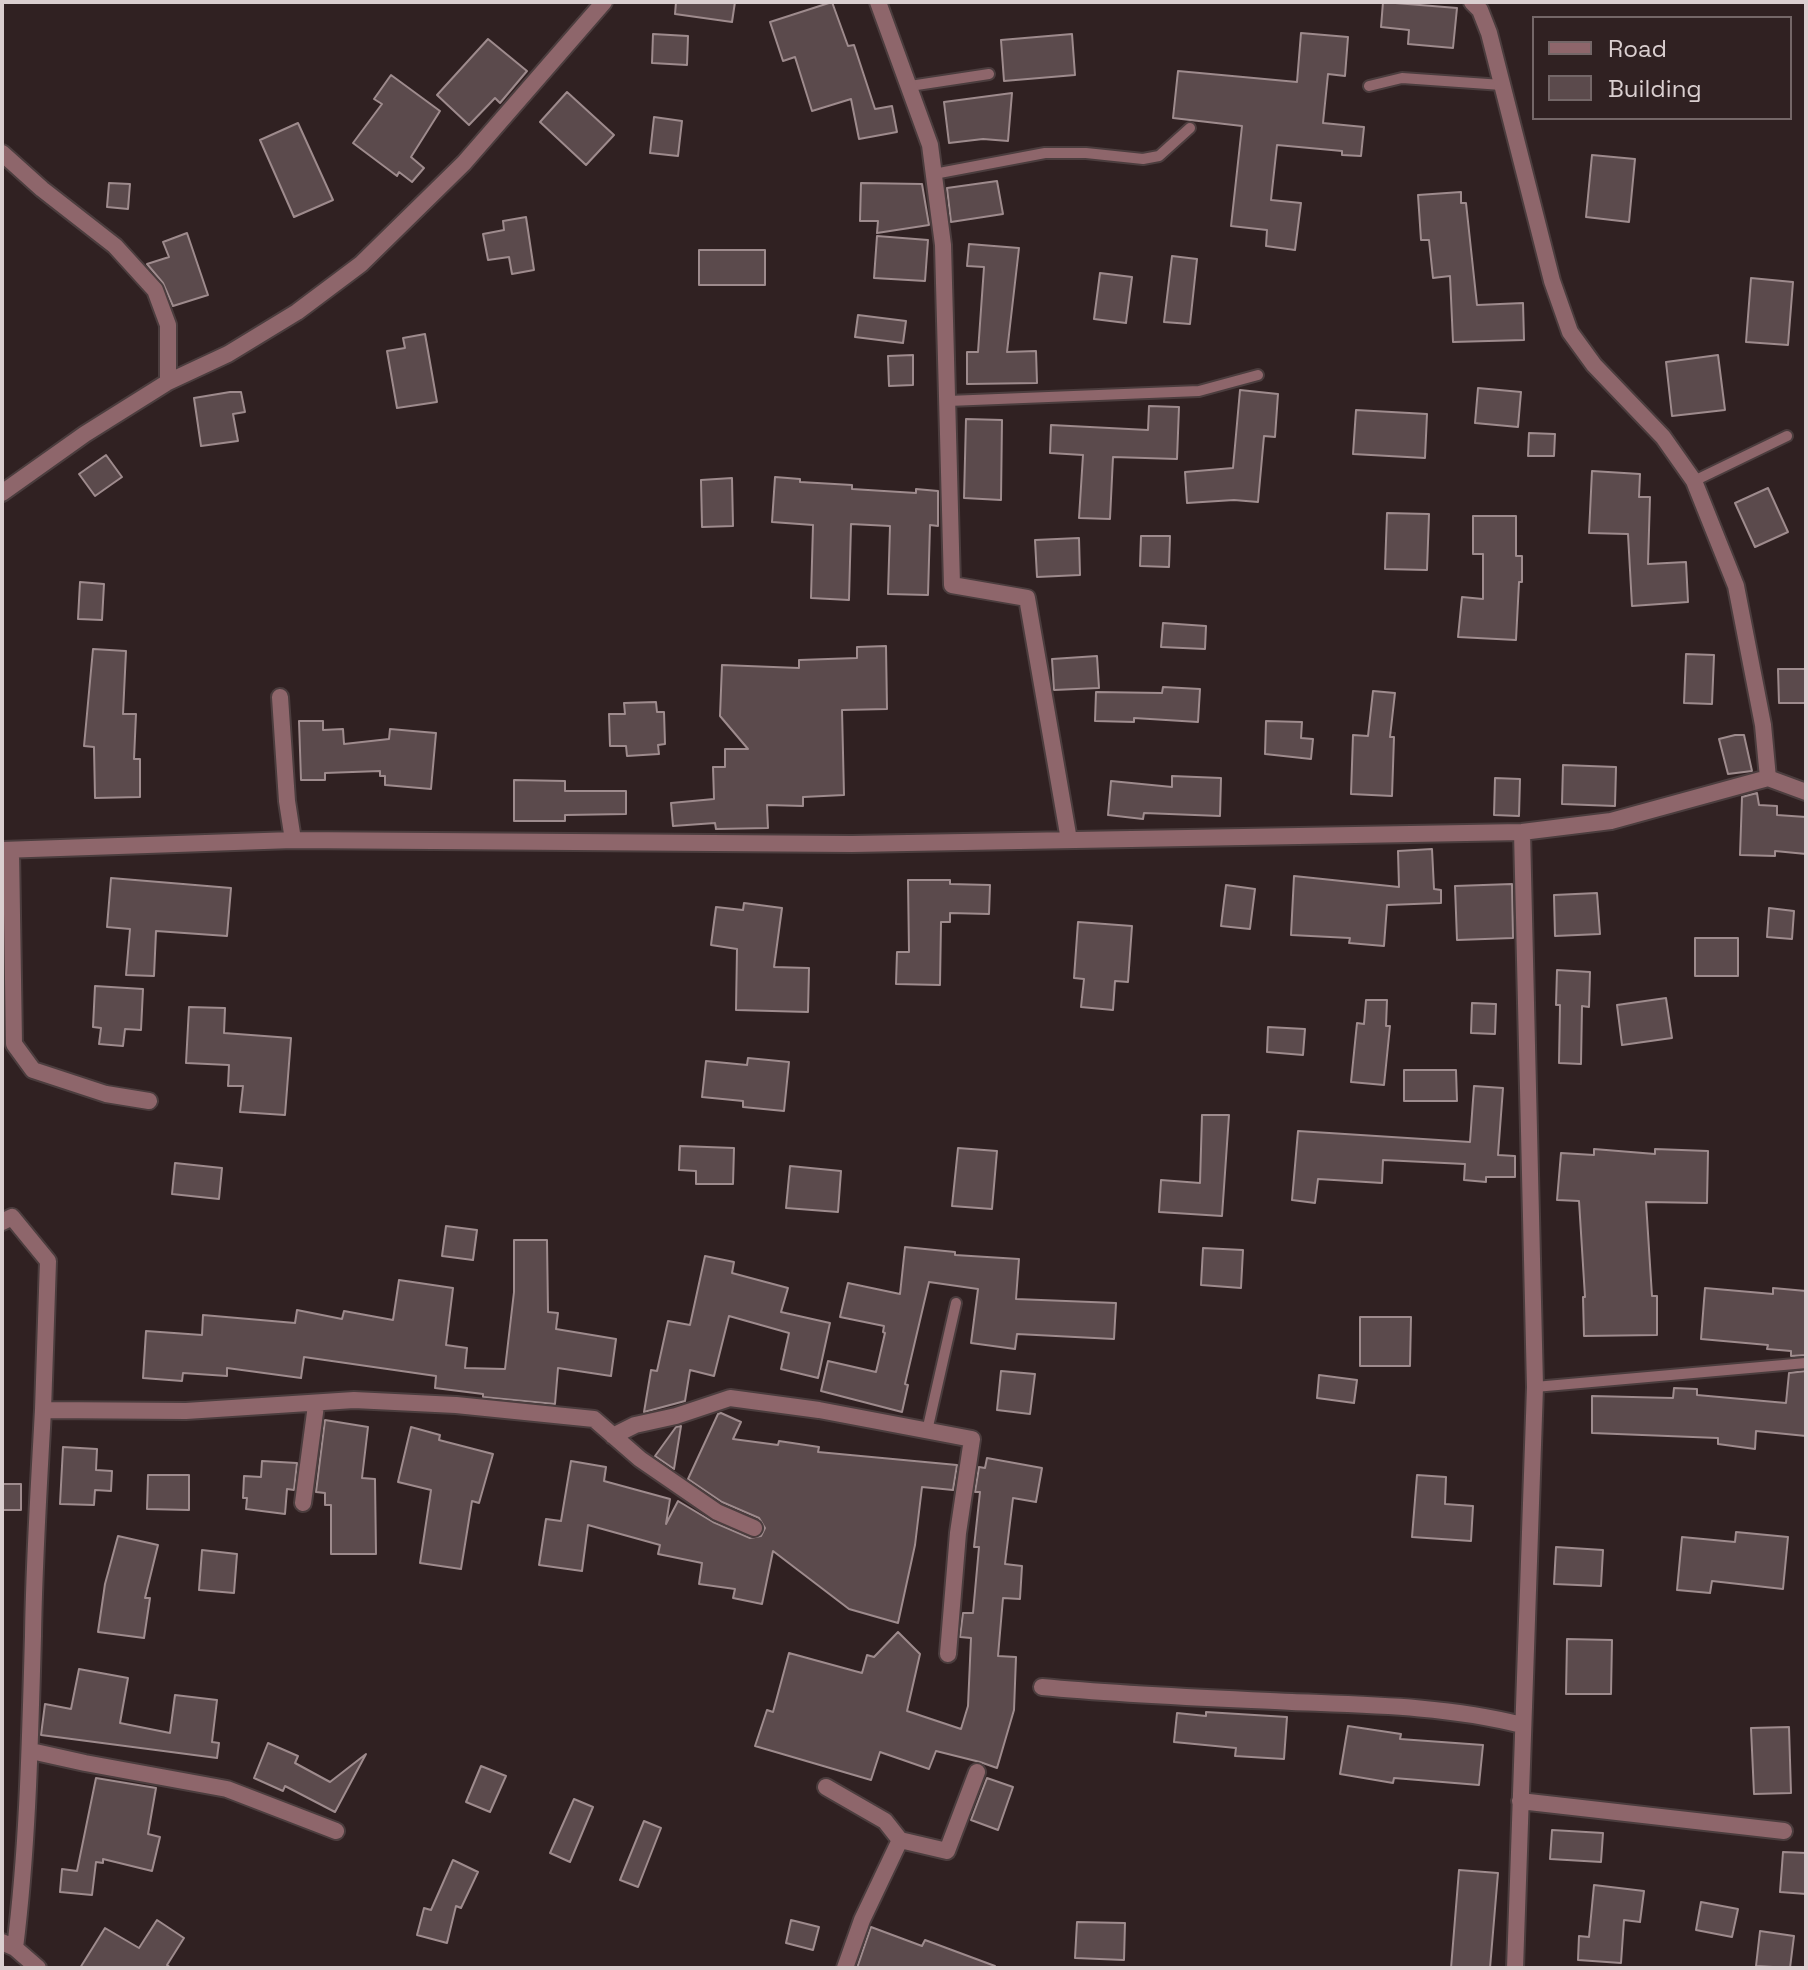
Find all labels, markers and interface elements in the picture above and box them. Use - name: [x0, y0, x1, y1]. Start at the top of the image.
- legend: [1532, 16, 1792, 120]
- text: Road: [1608, 33, 1667, 64]
- text: Building: [1608, 73, 1702, 104]

